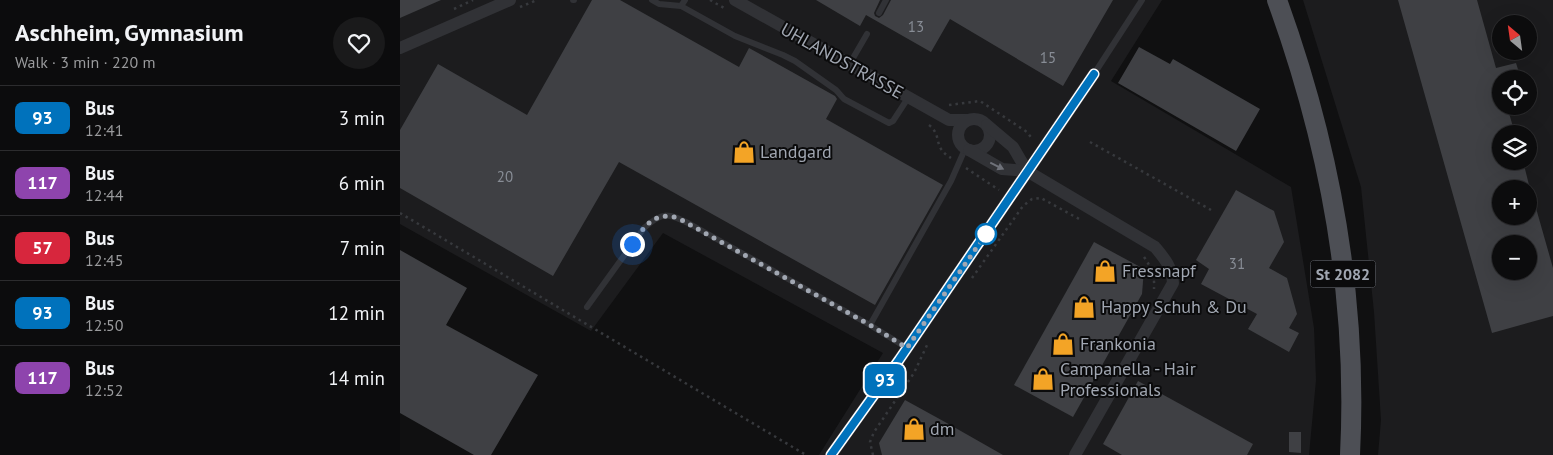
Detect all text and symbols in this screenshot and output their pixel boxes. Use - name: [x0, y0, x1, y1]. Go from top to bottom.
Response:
- north arrow: [1492, 15, 1538, 60]
- map controls: [1492, 15, 1537, 280]
- text: Aschheim, Gymnasium: [15, 17, 244, 48]
- button: heart: [333, 17, 385, 69]
- street label: UHLANDSTRASSE: [777, 17, 908, 104]
- house number: 13: [908, 17, 924, 36]
- house number: 15: [1040, 48, 1056, 67]
- text: Walk · 3 min · 220 m: [15, 52, 155, 72]
- button: locate: [1492, 70, 1537, 115]
- text: Bus: [85, 96, 114, 120]
- text: 93: [32, 106, 53, 129]
- text: 3 min: [339, 106, 385, 130]
- text: 12:41: [85, 120, 123, 140]
- button: layers: [1492, 125, 1537, 170]
- shop icon: Landgard: [731, 139, 757, 165]
- place label: Landgard: [760, 140, 832, 163]
- text: Bus: [85, 161, 114, 185]
- one-way arrow: [990, 162, 1004, 170]
- house number: 20: [497, 167, 513, 186]
- text: 117: [27, 171, 58, 194]
- text: 6 min: [339, 171, 385, 195]
- button: +: [1492, 180, 1537, 225]
- text: 12:44: [85, 185, 123, 205]
- unlabelled marker: [975, 223, 997, 245]
- text: Bus: [85, 226, 114, 250]
- your location: [620, 232, 645, 257]
- button: −: [1492, 235, 1537, 280]
- text: 57: [32, 236, 53, 259]
- text: 7 min: [340, 236, 385, 260]
- text: 12:45: [85, 250, 123, 270]
- house number: 31: [1229, 254, 1245, 273]
- shop icon: Fressnapf: [1092, 258, 1118, 284]
- place label: Fressnapf: [1122, 259, 1197, 282]
- road number: St 2082: [1310, 260, 1376, 288]
- text: Bus: [85, 291, 114, 315]
- shop icon: Happy Schuh & Du: [1071, 294, 1097, 320]
- place label: Happy Schuh & Du: [1101, 295, 1247, 318]
- text: 93: [32, 301, 53, 324]
- text: 12 min: [328, 301, 385, 325]
- text: 12:50: [85, 315, 123, 335]
- shop icon: Frankonia: [1050, 331, 1076, 357]
- place label: Frankonia: [1080, 332, 1156, 355]
- text: Bus: [85, 356, 114, 380]
- place label: Campanella - Hair Professionals: [1060, 357, 1196, 401]
- line badge: 93: [862, 364, 908, 396]
- text: 117: [27, 366, 58, 389]
- text: 14 min: [328, 366, 385, 390]
- shop icon: Campanella - Hair Professionals: [1030, 366, 1056, 392]
- text: 93: [875, 368, 895, 391]
- text: 12:52: [85, 380, 123, 400]
- shop icon: dm: [901, 416, 927, 442]
- place label: dm: [930, 417, 954, 440]

